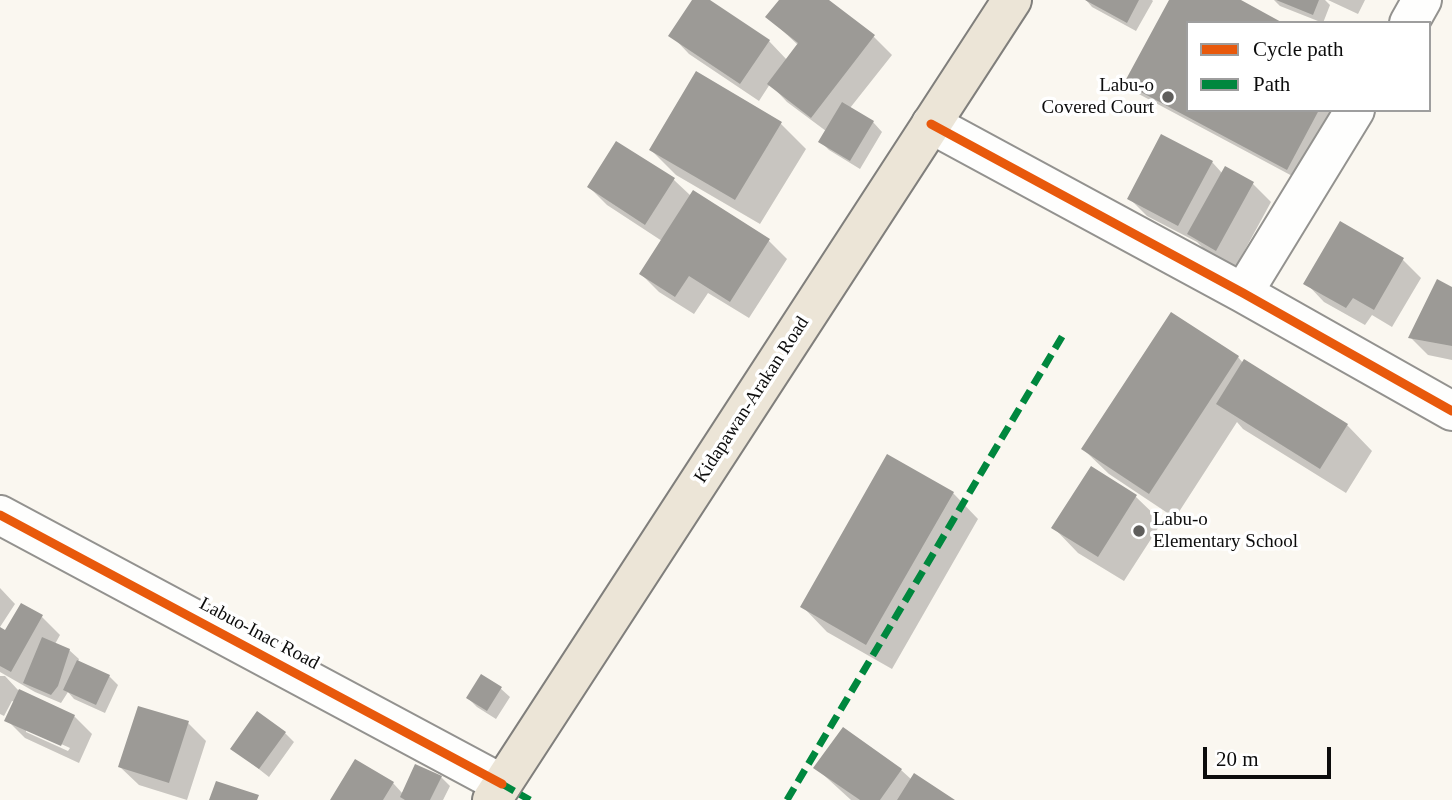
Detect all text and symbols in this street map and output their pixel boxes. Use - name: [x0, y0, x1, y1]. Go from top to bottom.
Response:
- legend: [1186, 21, 1431, 112]
- text: Cycle path: [1253, 37, 1343, 61]
- text: Path: [1253, 72, 1290, 96]
- place label: Labu-o Covered Court: [1042, 75, 1154, 119]
- marker: Labu-o Covered Court: [1160, 89, 1176, 105]
- street label: Kidapawan-Arakan Road: [690, 313, 814, 487]
- place label: Labu-o Elementary School: [1153, 509, 1298, 553]
- marker: Labu-o Elementary School: [1131, 523, 1147, 539]
- street label: Labuo-Inac Road: [195, 593, 323, 675]
- scale bar: [1207, 734, 1335, 778]
- text: 20 m: [1216, 747, 1259, 771]

